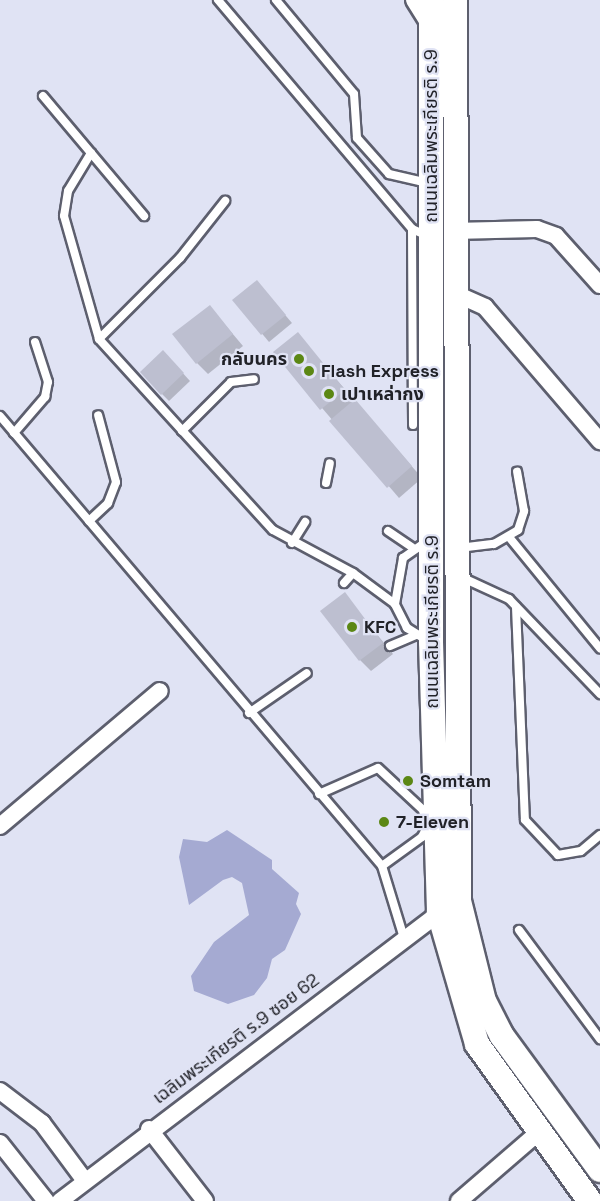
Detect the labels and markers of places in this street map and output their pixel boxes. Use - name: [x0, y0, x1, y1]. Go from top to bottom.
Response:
- place label: กลับนคร: [221, 348, 287, 370]
- marker: กลับนคร: [292, 352, 306, 366]
- place label: Flash Express: [321, 360, 439, 382]
- marker: Flash Express: [302, 364, 316, 378]
- place label: เปาเหล่ากง: [341, 383, 424, 405]
- marker: เปาเหล่ากง: [322, 387, 336, 401]
- place label: KFC: [364, 616, 396, 638]
- marker: KFC: [345, 620, 359, 634]
- place label: Somtam: [420, 770, 491, 792]
- marker: Somtam: [401, 774, 415, 788]
- place label: 7-Eleven: [396, 811, 469, 833]
- marker: 7-Eleven: [377, 815, 391, 829]

